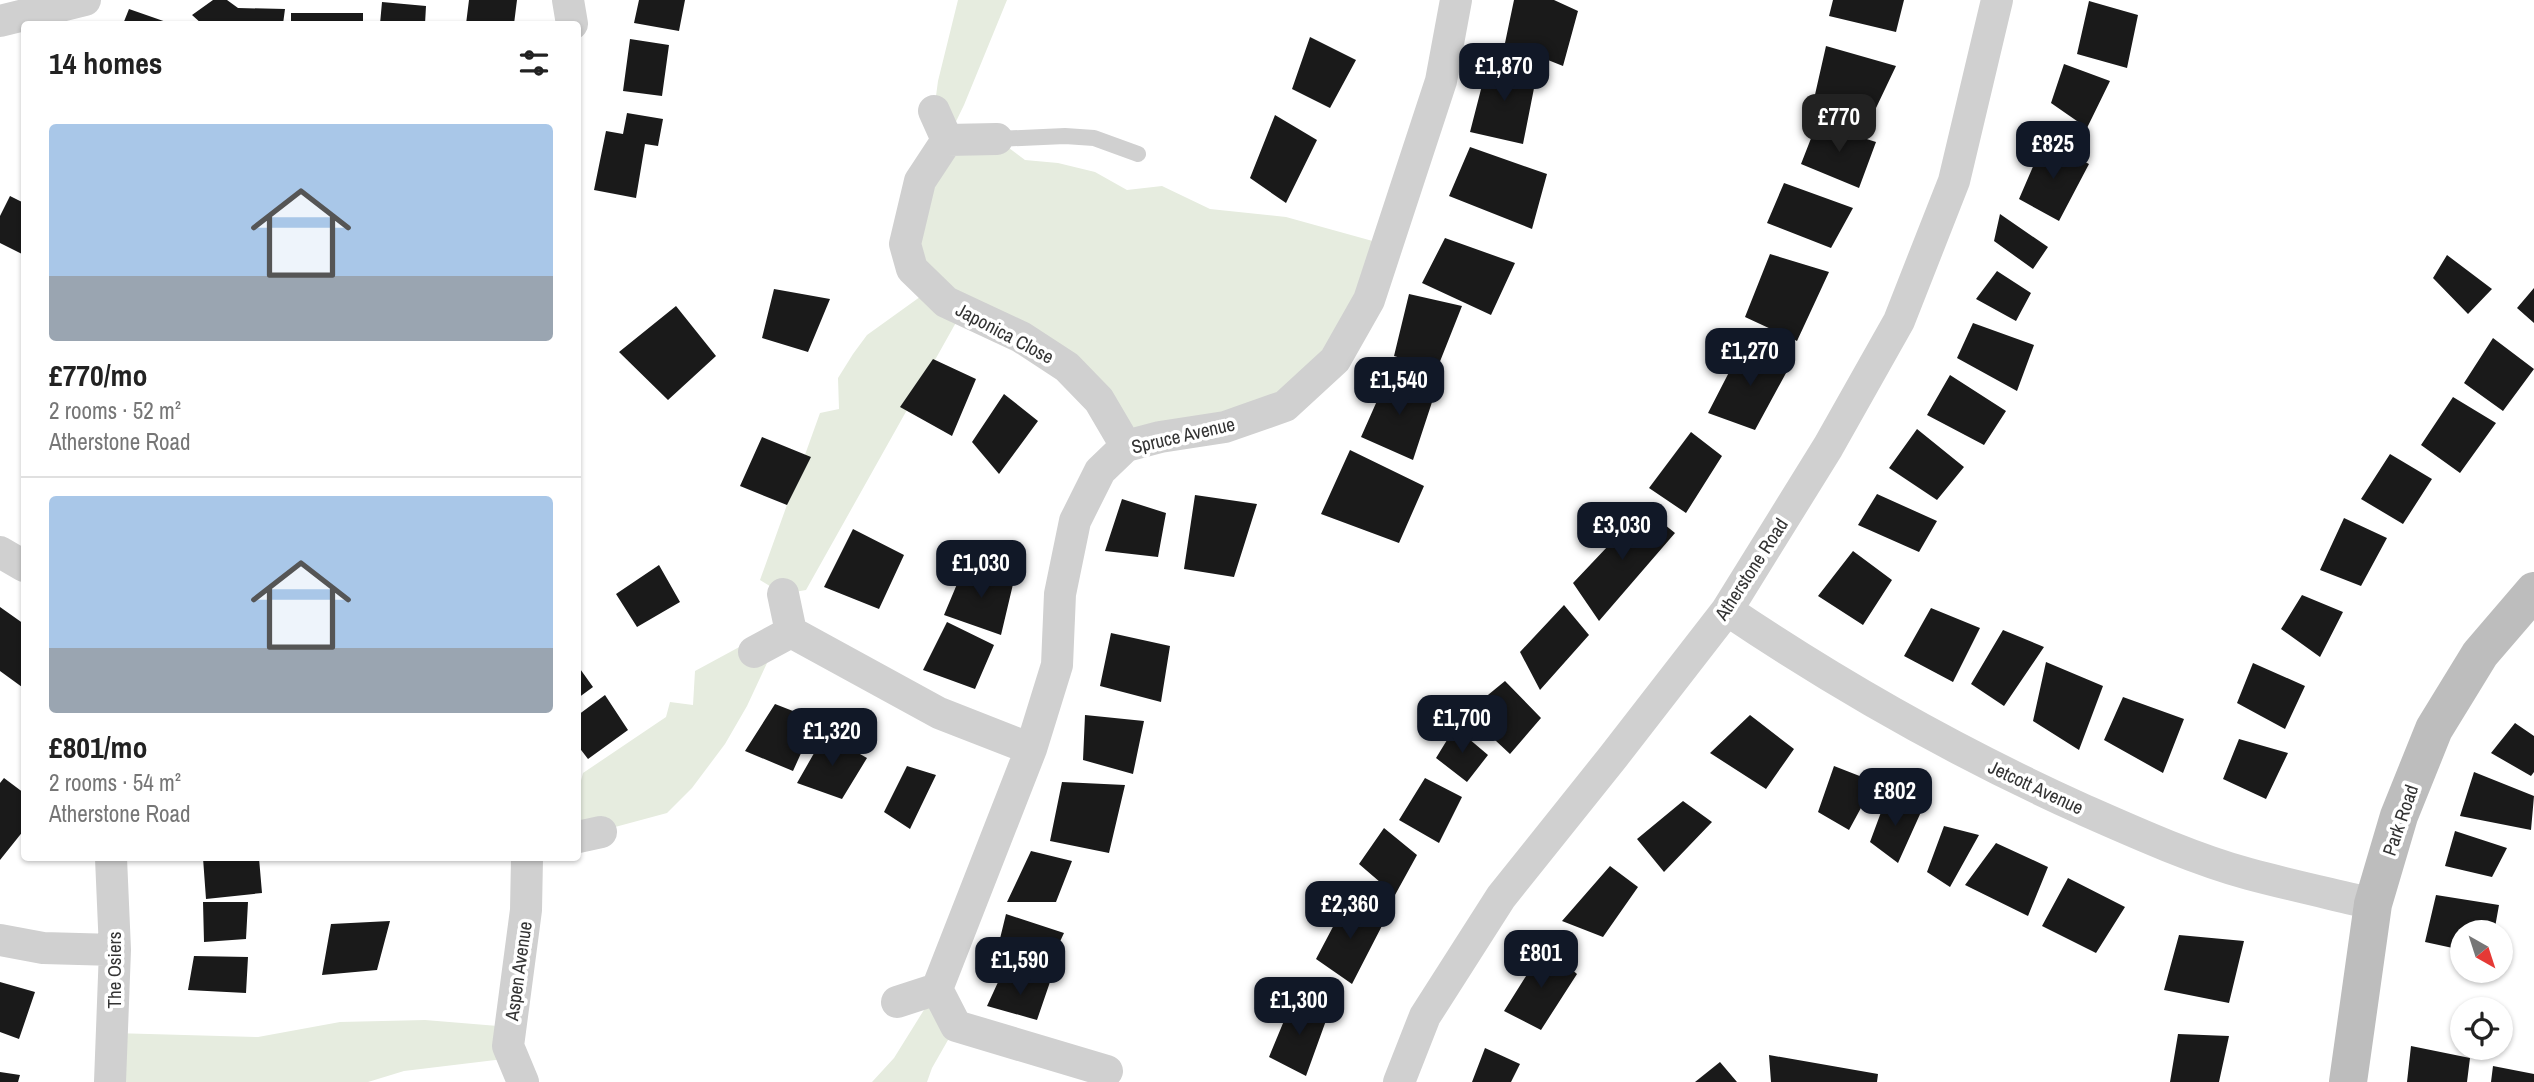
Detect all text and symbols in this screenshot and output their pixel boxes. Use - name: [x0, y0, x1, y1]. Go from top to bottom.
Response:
- text: 14 homes: [49, 43, 163, 83]
- pin: £1,870: [1447, 43, 1561, 103]
- icon: filters: [515, 44, 553, 82]
- text: £1,870: [1475, 50, 1533, 81]
- pin: £770: [1798, 94, 1880, 154]
- text: £770: [1818, 101, 1860, 132]
- pin: £825: [2012, 122, 2094, 181]
- text: £825: [2032, 128, 2074, 159]
- icon: home: [238, 170, 364, 296]
- street label: Japonica Close: [951, 296, 1059, 370]
- pin: £1,270: [1693, 328, 1807, 388]
- text: £1,270: [1721, 335, 1779, 366]
- text: £770/mo: [49, 355, 147, 395]
- pin: £1,540: [1342, 358, 1456, 417]
- text: £1,540: [1370, 364, 1428, 395]
- text: 2 rooms · 52 m²: [49, 395, 181, 426]
- street label: Spruce Avenue: [1129, 410, 1237, 460]
- text: Atherstone Road: [49, 426, 191, 457]
- pin: £3,030: [1565, 503, 1679, 562]
- text: £3,030: [1593, 509, 1651, 540]
- street label: Atherstone Road: [1708, 513, 1794, 626]
- pin: £1,030: [924, 540, 1038, 600]
- icon: home: [238, 542, 364, 668]
- text: £1,030: [952, 547, 1010, 578]
- pin: £1,700: [1405, 696, 1519, 755]
- text: £1,700: [1433, 702, 1491, 733]
- pin: £1,320: [775, 708, 889, 768]
- text: £1,320: [803, 715, 861, 746]
- text: £801/mo: [49, 727, 147, 767]
- street label: Jetcott Avenue: [1984, 754, 2088, 820]
- text: 2 rooms · 54 m²: [49, 767, 181, 798]
- pin: £802: [1854, 768, 1936, 828]
- text: £802: [1874, 775, 1916, 806]
- street label: Park Road: [2376, 781, 2424, 859]
- text: Atherstone Road: [49, 798, 191, 829]
- pin: £2,360: [1293, 881, 1407, 941]
- text: £2,360: [1321, 888, 1379, 919]
- street label: Aspen Avenue: [498, 920, 538, 1023]
- north arrow: [2450, 920, 2513, 984]
- map controls: [2450, 920, 2513, 1060]
- pin: £801: [1500, 930, 1582, 990]
- street label: The Osiers: [101, 931, 127, 1009]
- pin: £1,590: [963, 937, 1077, 997]
- text: £801: [1520, 937, 1562, 968]
- text: £1,590: [991, 944, 1049, 975]
- pin: £1,300: [1242, 978, 1356, 1037]
- text: £1,300: [1270, 984, 1328, 1015]
- button: locate: [2450, 997, 2513, 1060]

